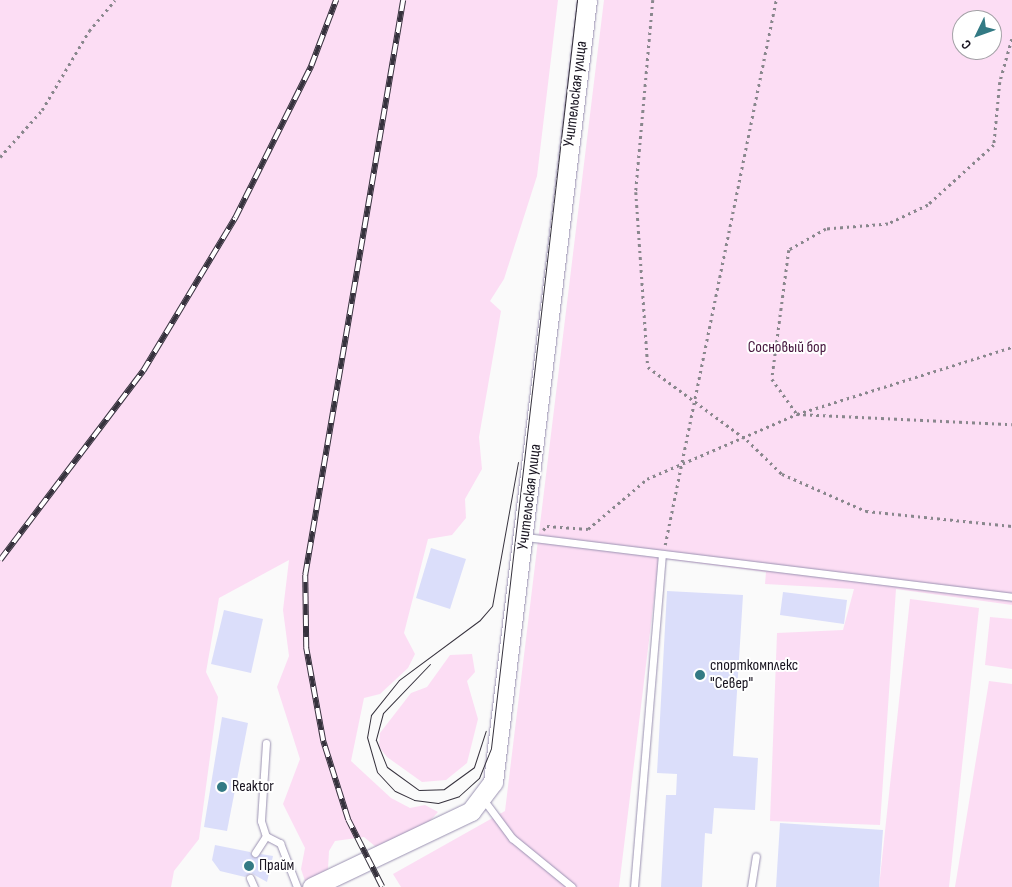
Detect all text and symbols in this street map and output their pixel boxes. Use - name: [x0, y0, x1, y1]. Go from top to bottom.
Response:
- north arrow: [952, 10, 1002, 60]
- text: С: [958, 36, 975, 53]
- street label: Учительская улица: [560, 40, 592, 148]
- park label: Сосновый бор: [748, 338, 826, 358]
- street label: Учительская улица: [514, 443, 546, 551]
- place label: спорткомплекс "Север": [710, 656, 798, 694]
- marker: спорткомплекс "Север": [694, 669, 706, 681]
- place label: Reaktor: [232, 777, 274, 797]
- marker: Reaktor: [216, 781, 228, 793]
- place label: Прайм: [259, 856, 294, 876]
- marker: Прайм: [243, 860, 255, 872]

